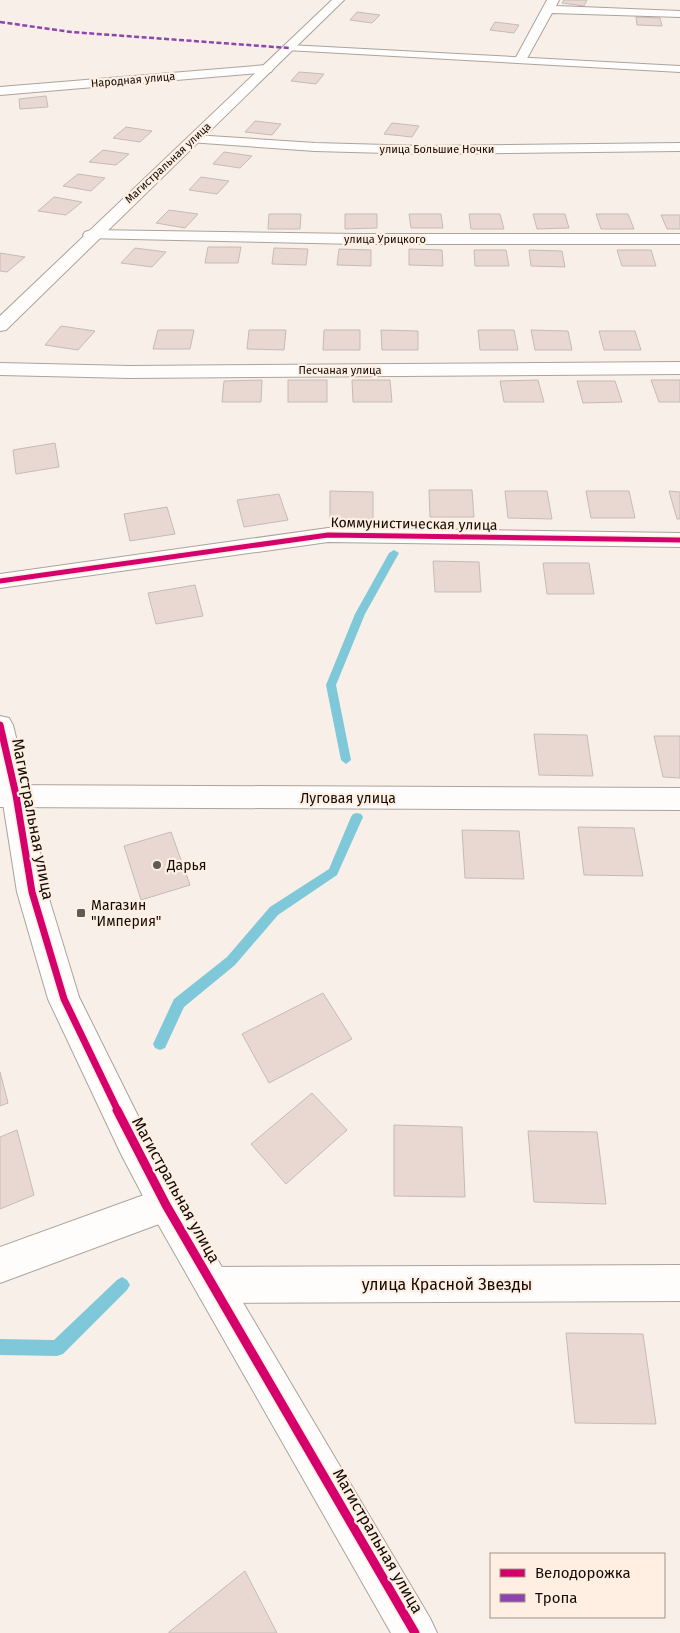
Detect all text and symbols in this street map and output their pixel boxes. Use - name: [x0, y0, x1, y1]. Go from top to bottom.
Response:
- street label: Народная улица: [90, 70, 176, 90]
- street label: Магистральная улица: [122, 120, 214, 206]
- street label: улица Большие Ночки: [380, 143, 494, 156]
- street label: улица Урицкого: [344, 233, 426, 246]
- street label: Песчаная улица: [299, 364, 381, 377]
- street label: Коммунистическая улица: [330, 514, 498, 534]
- street label: Магистральная улица: [8, 737, 58, 901]
- street label: Луговая улица: [300, 790, 396, 807]
- place label: Дарья: [166, 857, 206, 874]
- marker: Дарья: [151, 859, 163, 871]
- place label: Магазин "Империя": [91, 897, 161, 930]
- marker: Магазин "Империя": [75, 907, 87, 919]
- street label: Магистральная улица: [128, 1114, 224, 1266]
- street label: улица Красной Звезды: [362, 1275, 532, 1294]
- street label: Магистральная улица: [329, 1465, 427, 1617]
- legend: [490, 1553, 665, 1618]
- text: Велодорожка: [535, 1564, 631, 1582]
- text: Тропа: [535, 1589, 577, 1607]

